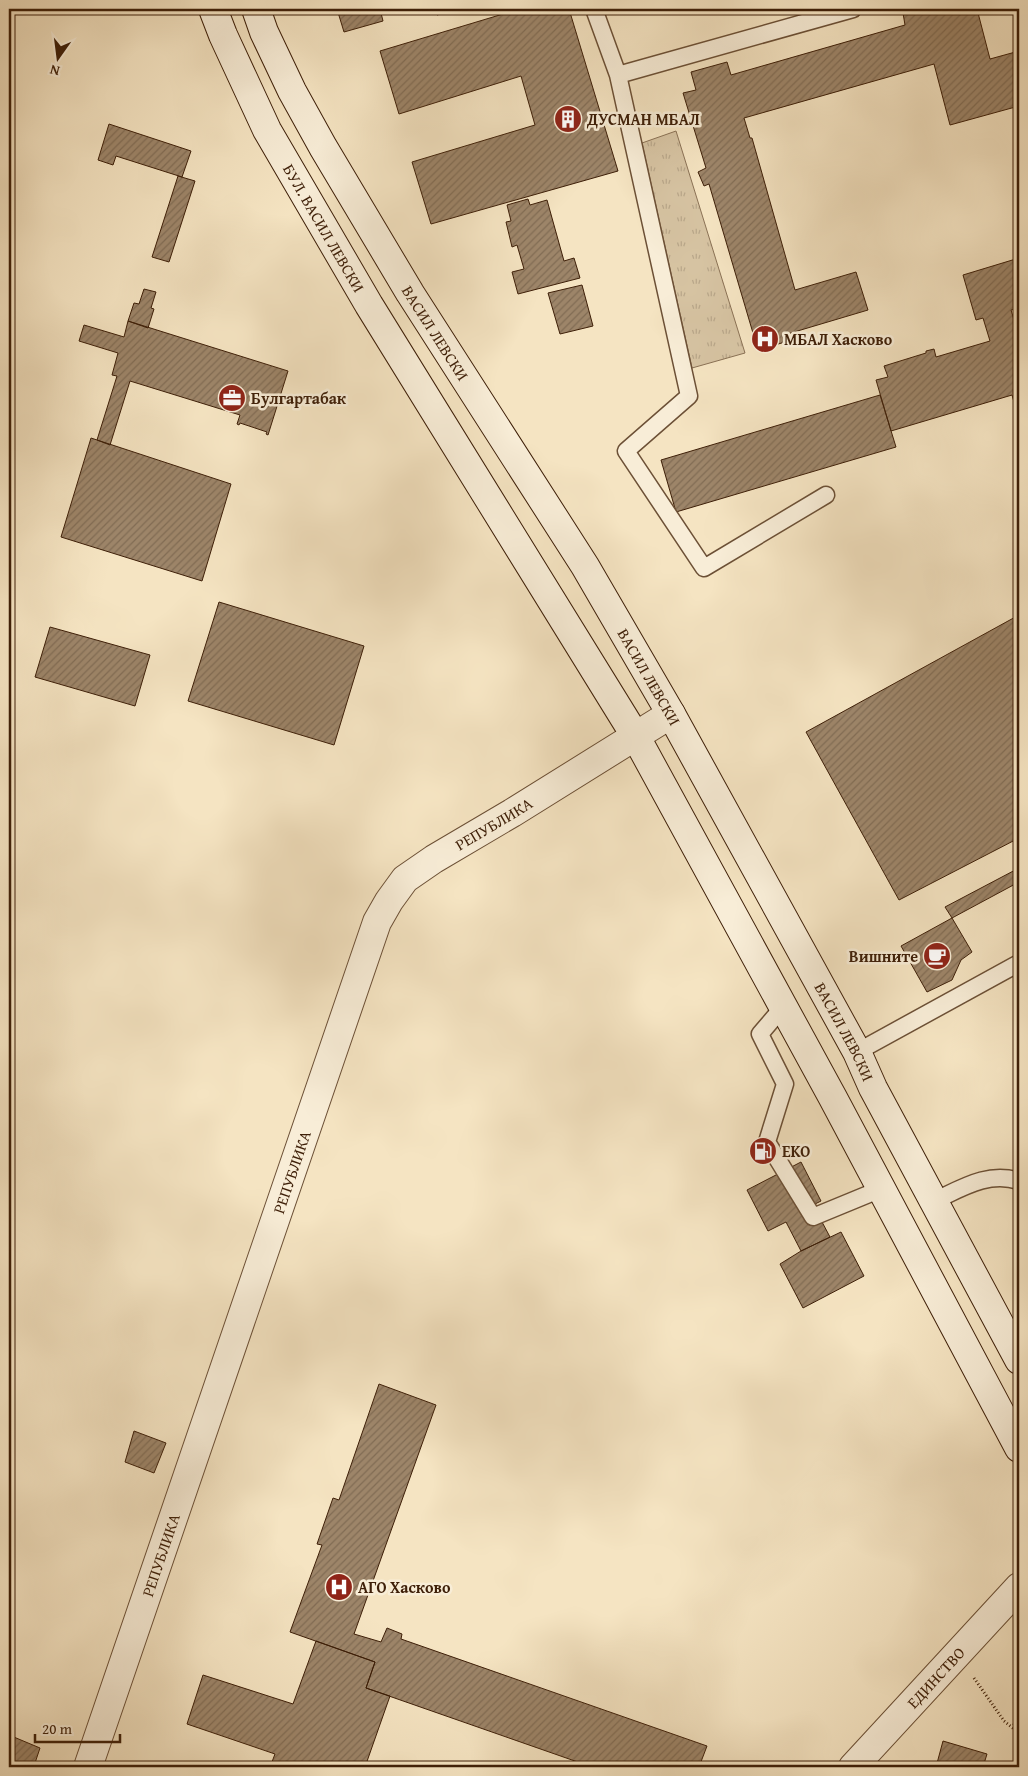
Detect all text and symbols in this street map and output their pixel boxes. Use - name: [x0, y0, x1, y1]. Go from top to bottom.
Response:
- north arrow: [32, 32, 82, 82]
- text: N: [47, 60, 62, 81]
- building icon: ДУСМАН МБАЛ: [553, 104, 583, 134]
- place label: ДУСМАН МБАЛ: [586, 107, 700, 131]
- street label: БУЛ. ВАСИЛ ЛЕВСКИ: [277, 159, 371, 297]
- street label: ВАСИЛ ЛЕВСКИ: [396, 281, 475, 385]
- hospital icon: МБАЛ Хасково: [750, 324, 780, 354]
- place label: МБАЛ Хасково: [784, 327, 893, 351]
- office icon: Булгартабак: [217, 383, 247, 413]
- place label: Булгартабак: [251, 386, 347, 410]
- street label: ВАСИЛ ЛЕВСКИ: [612, 624, 687, 730]
- street label: РЕПУБЛИКА: [450, 791, 537, 856]
- cafe icon: Вишните: [922, 941, 952, 971]
- place label: Вишните: [849, 944, 918, 968]
- street label: ВАСИЛ ЛЕВСКИ: [809, 978, 880, 1085]
- street label: РЕПУБЛИКА: [266, 1127, 317, 1217]
- fuel station icon: EKO: [748, 1136, 778, 1166]
- place label: EKO: [782, 1139, 810, 1163]
- street label: РЕПУБЛИКА: [135, 1510, 186, 1600]
- hospital icon: АГО Хасково: [324, 1572, 354, 1602]
- place label: АГО Хасково: [358, 1575, 451, 1599]
- street label: ЕДИНСТВО: [901, 1641, 971, 1713]
- scale bar: [35, 1711, 120, 1743]
- text: 20 m: [42, 1718, 73, 1739]

